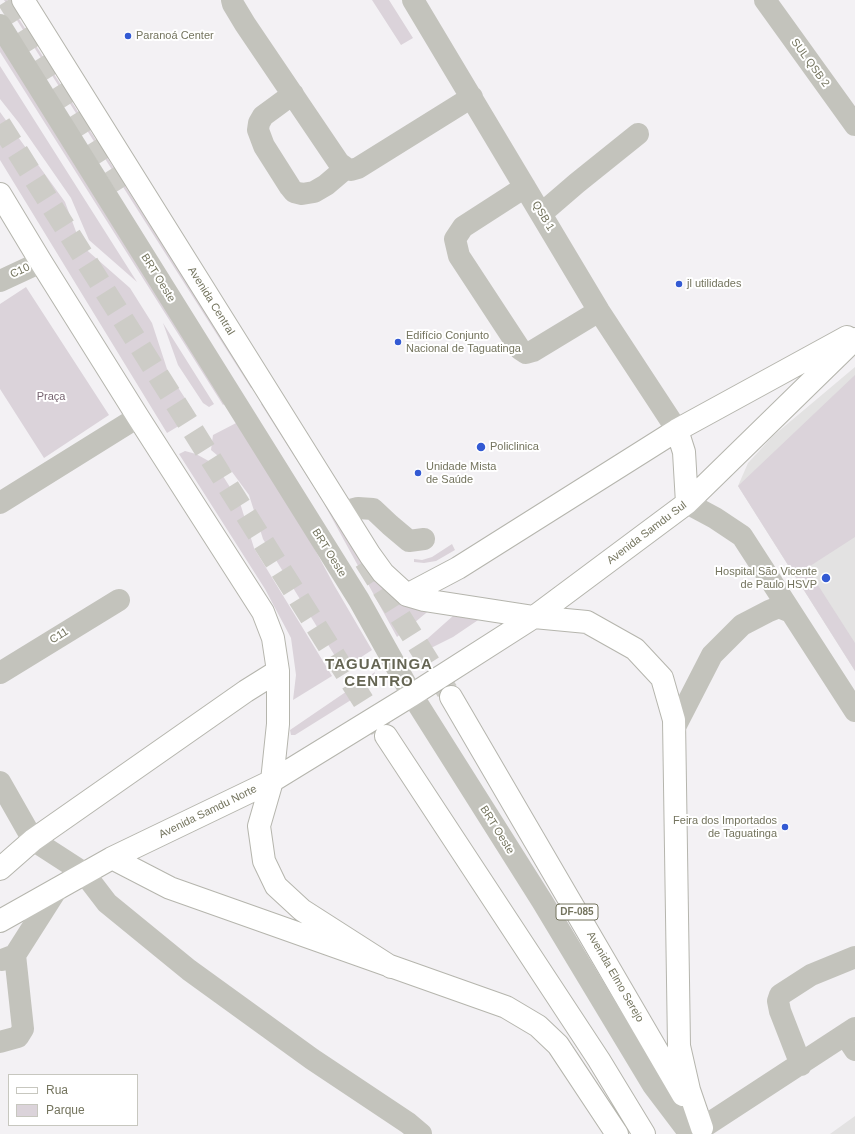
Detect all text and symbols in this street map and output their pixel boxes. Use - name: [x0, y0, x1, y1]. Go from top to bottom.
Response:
- place label: Paranoá Center: [136, 29, 214, 43]
- marker: Paranoá Center: [123, 31, 133, 41]
- street label: SUL QSB 2: [788, 36, 832, 90]
- street label: QSB 1: [529, 199, 557, 233]
- street label: BRT Oeste: [138, 252, 178, 304]
- street label: C10: [8, 261, 32, 281]
- street label: Avenida Central: [185, 264, 237, 338]
- place label: jl utilidades: [687, 277, 741, 291]
- marker: jl utilidades: [674, 279, 684, 289]
- place label: Edifício Conjunto Nacional de Taguatinga: [406, 329, 521, 355]
- marker: Edifício Conjunto Nacional de Taguatinga: [393, 337, 403, 347]
- park label: Praça: [37, 390, 65, 404]
- place label: Policlinica: [490, 440, 539, 454]
- marker: Policlinica: [475, 441, 487, 453]
- place label: Unidade Mista de Saúde: [426, 460, 496, 486]
- marker: Unidade Mista de Saúde: [413, 468, 423, 478]
- street label: Avenida Samdu Sul: [605, 499, 689, 567]
- street label: BRT Oeste: [309, 527, 349, 579]
- place label: Hospital São Vicente de Paulo HSVP: [715, 565, 817, 591]
- marker: Hospital São Vicente de Paulo HSVP: [820, 572, 832, 584]
- street label: C11: [47, 625, 71, 647]
- district label: TAGUATINGA CENTRO: [325, 656, 433, 691]
- street label: Avenida Samdu Norte: [157, 783, 259, 841]
- street label: BRT Oeste: [477, 804, 517, 856]
- place label: Feira dos Importados de Taguatinga: [673, 814, 777, 840]
- marker: Feira dos Importados de Taguatinga: [780, 822, 790, 832]
- road number: DF-085: [556, 904, 598, 920]
- street label: Avenida Elmo Serejo: [584, 929, 646, 1025]
- legend: [8, 1074, 138, 1126]
- text: Rua: [46, 1083, 68, 1097]
- text: Parque: [46, 1103, 85, 1117]

